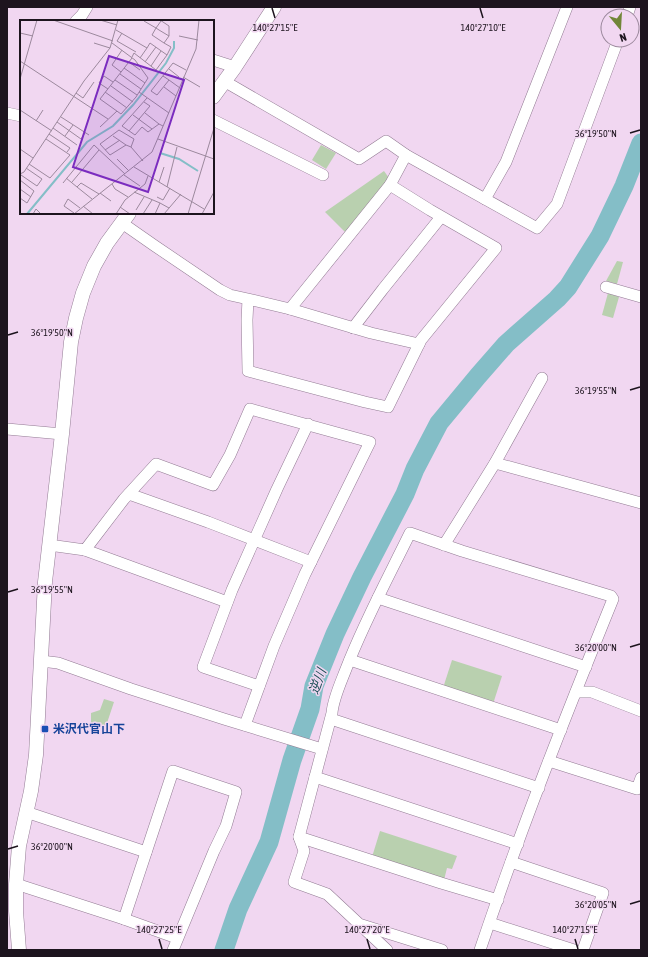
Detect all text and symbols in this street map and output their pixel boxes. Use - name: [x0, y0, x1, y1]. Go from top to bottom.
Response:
- north arrow: [600, 8, 640, 48]
- inset map: [20, 20, 214, 214]
- text: 140°27'15"E: [253, 22, 298, 33]
- text: 140°27'10"E: [461, 22, 506, 33]
- text: N: [618, 31, 628, 44]
- text: 36°19'50"N: [575, 128, 617, 139]
- text: 36°19'50"N: [31, 327, 73, 338]
- text: 36°19'55"N: [575, 385, 617, 396]
- text: 36°19'55"N: [31, 584, 73, 595]
- text: 36°20'00"N: [575, 642, 617, 653]
- water label: 逆川: [306, 665, 330, 696]
- place label: 米沢代官山下: [53, 722, 125, 736]
- marker: 米沢代官山下: [40, 724, 50, 734]
- text: 36°20'00"N: [31, 841, 73, 852]
- text: 36°20'05"N: [575, 899, 617, 910]
- text: 140°27'25"E: [137, 924, 182, 935]
- text: 140°27'20"E: [345, 924, 390, 935]
- text: 140°27'15"E: [553, 924, 598, 935]

